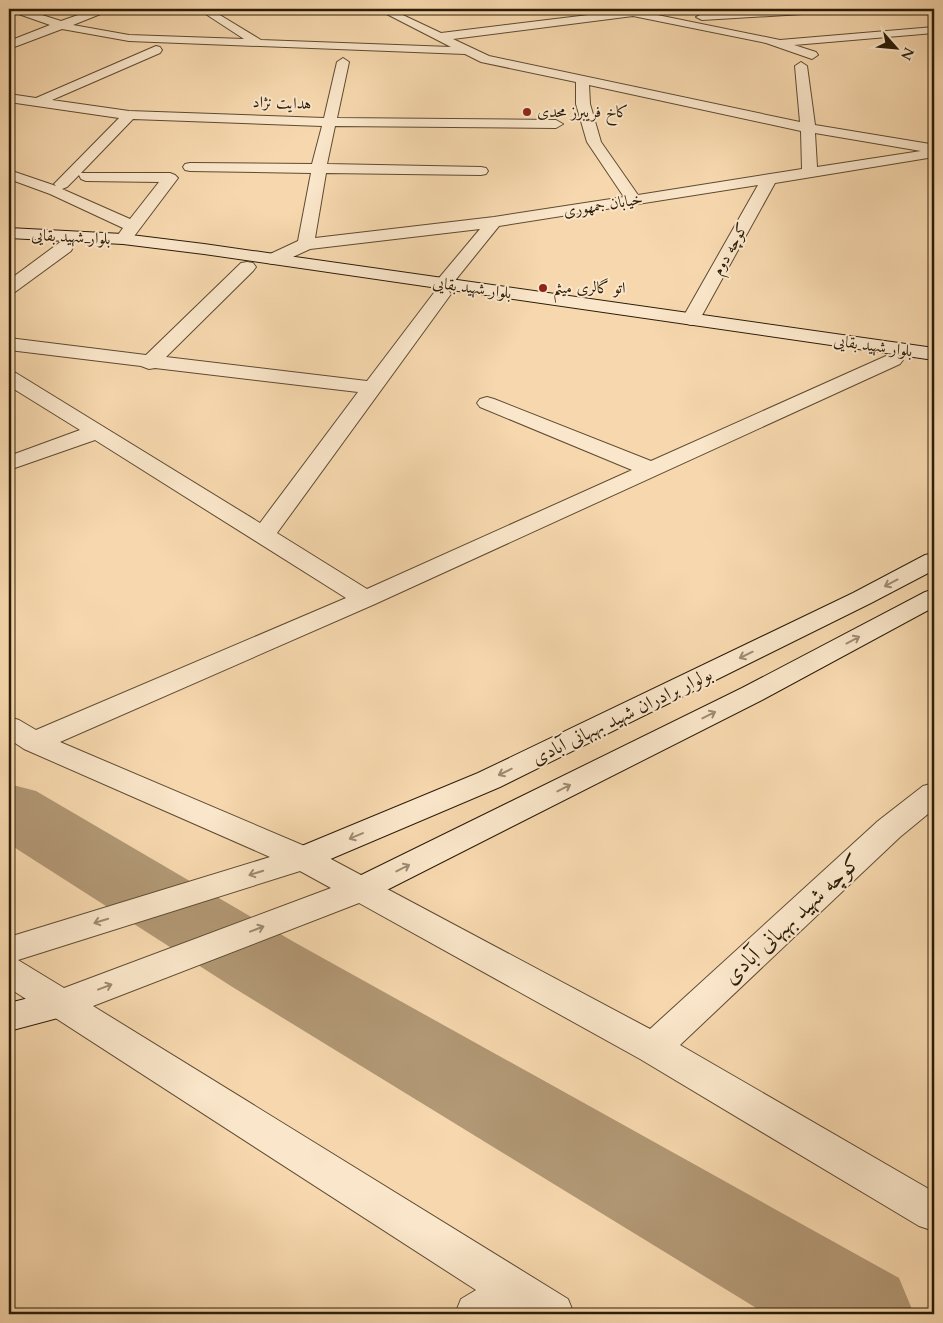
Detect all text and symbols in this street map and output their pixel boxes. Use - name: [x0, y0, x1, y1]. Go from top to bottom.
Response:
- north arrow: [870, 22, 920, 72]
- text: N: [896, 44, 918, 63]
- street label: هدایت نژاد: [252, 91, 312, 115]
- place label: کاخ فریبرز محدی: [537, 101, 628, 126]
- marker: کاخ فریبرز محدی: [521, 106, 533, 118]
- street label: خیابان جمهوری: [562, 188, 644, 222]
- street label: کوچه دوم: [707, 219, 756, 281]
- street label: بلوار شهید بقایی: [31, 224, 111, 250]
- street label: بلوار شهید بقایی: [431, 272, 513, 304]
- place label: اتو گالری میثم: [553, 277, 625, 304]
- marker: اتو گالری میثم: [537, 282, 549, 294]
- street label: بلوار شهید بقایی: [832, 330, 914, 362]
- one-way arrow: [884, 578, 899, 588]
- one-way arrow: [846, 634, 860, 644]
- one-way arrow: [738, 650, 753, 660]
- street label: بولوار برادران شهید بهبهانی آبادی: [528, 661, 716, 771]
- one-way arrow: [701, 710, 716, 719]
- one-way arrow: [498, 768, 513, 778]
- one-way arrow: [556, 783, 571, 792]
- one-way arrow: [349, 832, 364, 841]
- street label: کوچه شهید بهبهانی آبادی: [716, 847, 868, 991]
- one-way arrow: [395, 863, 410, 872]
- one-way arrow: [249, 868, 265, 878]
- one-way arrow: [94, 917, 110, 927]
- one-way arrow: [249, 924, 264, 933]
- one-way arrow: [97, 982, 113, 991]

